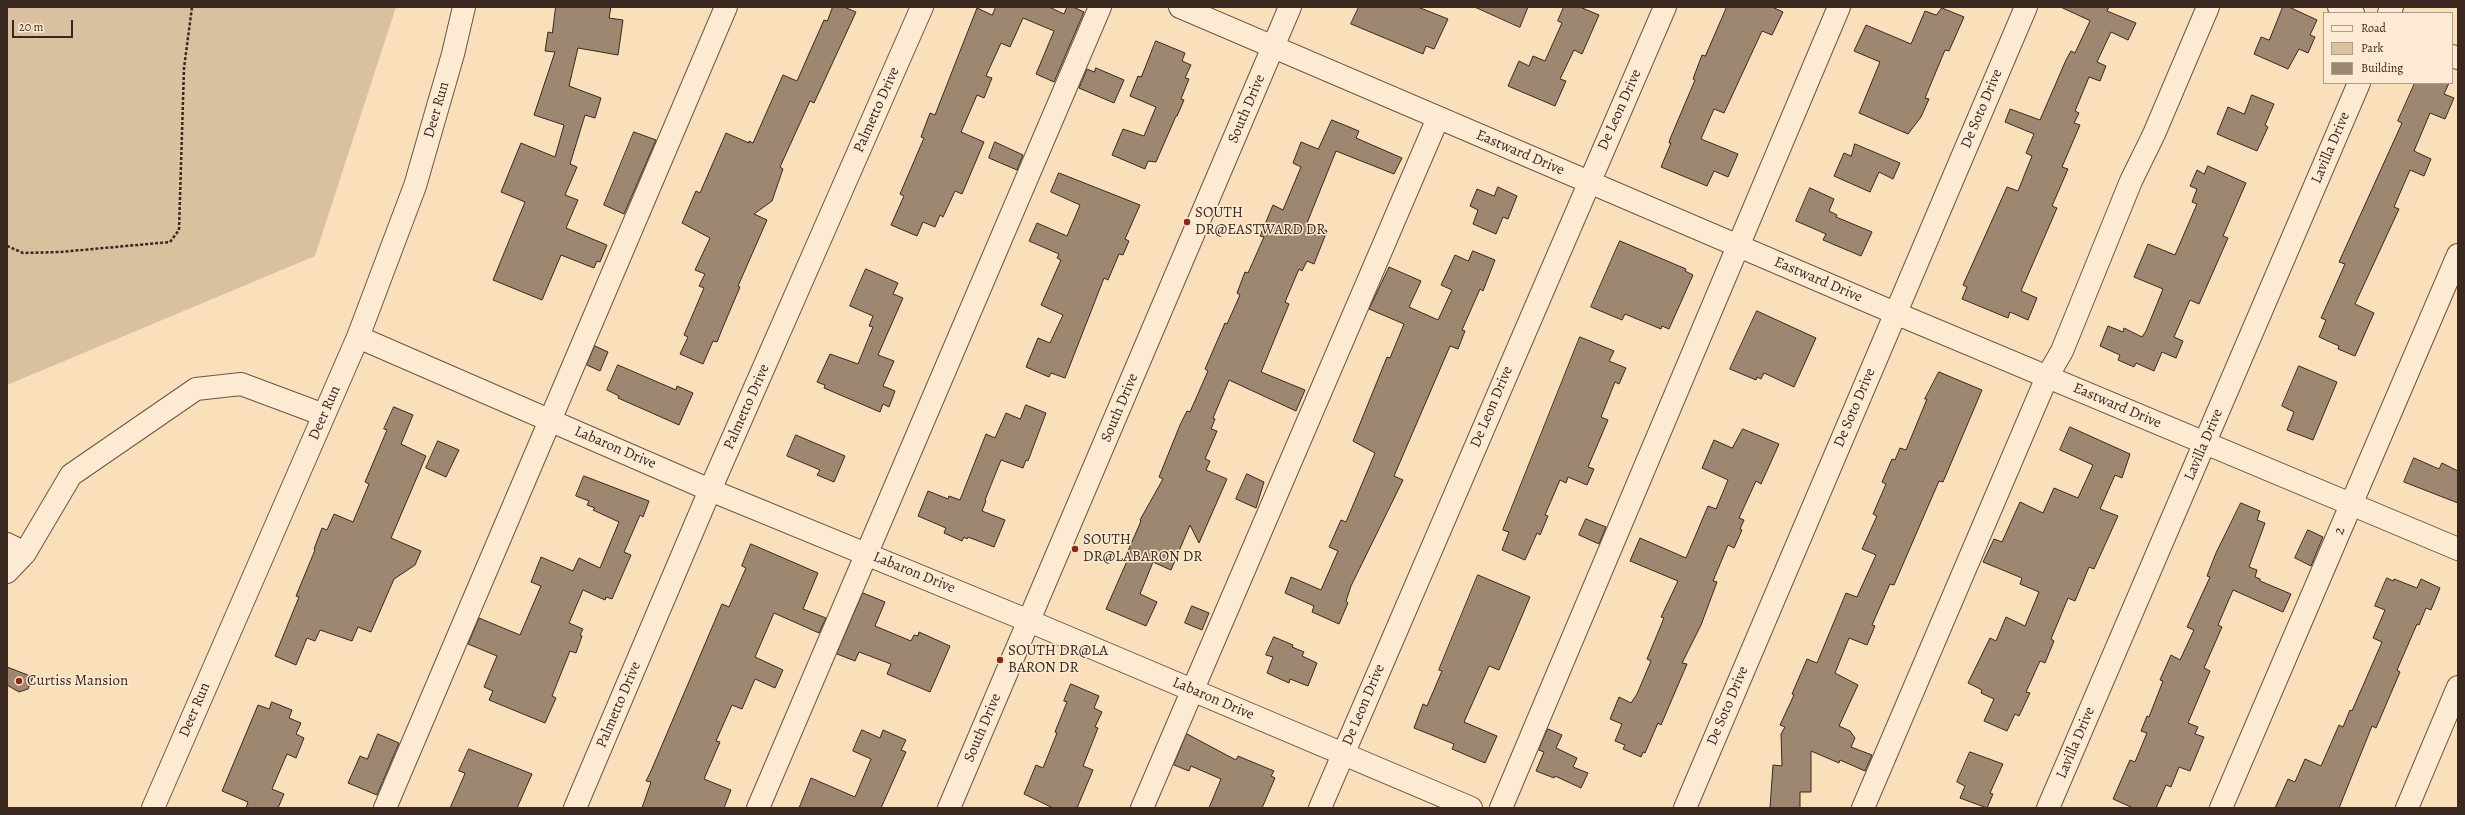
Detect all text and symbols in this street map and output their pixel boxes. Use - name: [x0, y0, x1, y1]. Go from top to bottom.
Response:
- scale bar: [14, 12, 75, 38]
- legend: [2323, 12, 2453, 84]
- text: 20 m: [19, 19, 43, 35]
- text: Road: [2361, 20, 2386, 36]
- text: Park: [2361, 40, 2384, 56]
- text: Building: [2361, 60, 2403, 76]
- street label: Palmetto Drive: [850, 64, 904, 156]
- street label: De Leon Drive: [1594, 67, 1646, 153]
- street label: De Soto Drive: [1957, 67, 2007, 151]
- street label: South Drive: [1224, 72, 1270, 146]
- street label: Deer Run: [420, 80, 454, 140]
- street label: Lavilla Drive: [2308, 109, 2354, 187]
- street label: Eastward Drive: [1473, 126, 1567, 180]
- place label: SOUTH DR@EASTWARD DR: [1195, 204, 1325, 239]
- marker: SOUTH DR@EASTWARD DR: [1182, 217, 1192, 227]
- street label: Eastward Drive: [1771, 253, 1865, 307]
- street label: Palmetto Drive: [720, 361, 774, 453]
- street label: De Leon Drive: [1467, 363, 1517, 451]
- street label: De Soto Drive: [1830, 366, 1880, 450]
- street label: South Drive: [1097, 371, 1143, 445]
- street label: Eastward Drive: [2070, 379, 2164, 433]
- street label: Deer Run: [305, 383, 345, 443]
- street label: Lavilla Drive: [2181, 406, 2227, 484]
- street label: Labaron Drive: [571, 423, 659, 473]
- street label: 2: [2330, 524, 2350, 538]
- place label: SOUTH DR@LABARON DR: [1083, 531, 1203, 566]
- marker: SOUTH DR@LABARON DR: [1070, 544, 1080, 554]
- street label: Labaron Drive: [870, 548, 958, 598]
- place label: SOUTH DR@LA BARON DR: [1008, 642, 1108, 677]
- marker: SOUTH DR@LA BARON DR: [995, 655, 1005, 665]
- street label: Palmetto Drive: [593, 659, 645, 751]
- street label: De Leon Drive: [1339, 661, 1389, 749]
- street label: De Soto Drive: [1703, 664, 1753, 748]
- place label: Curtiss Mansion: [27, 672, 128, 690]
- street label: Labaron Drive: [1169, 674, 1257, 724]
- marker: Curtiss Mansion: [14, 676, 24, 686]
- street label: Deer Run: [175, 680, 215, 740]
- street label: South Drive: [960, 691, 1006, 765]
- street label: Lavilla Drive: [2053, 704, 2099, 782]

